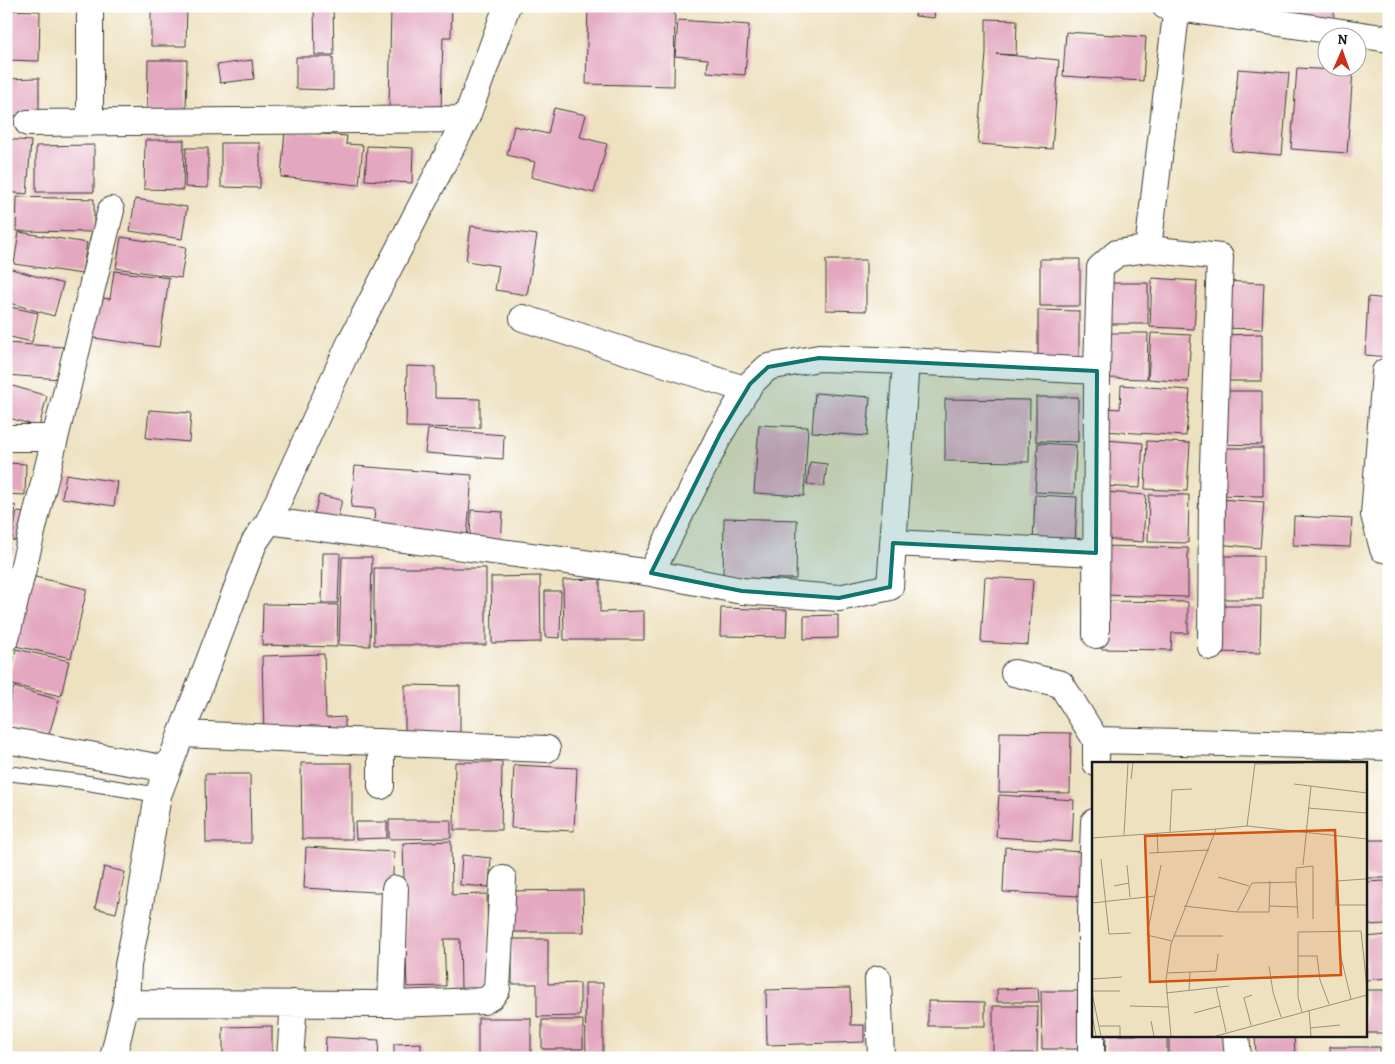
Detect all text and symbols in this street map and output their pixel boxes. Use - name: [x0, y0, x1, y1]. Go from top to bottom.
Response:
- north arrow: [1318, 28, 1368, 78]
- text: N: [1337, 30, 1348, 49]
- inset map: [1092, 762, 1368, 1036]

